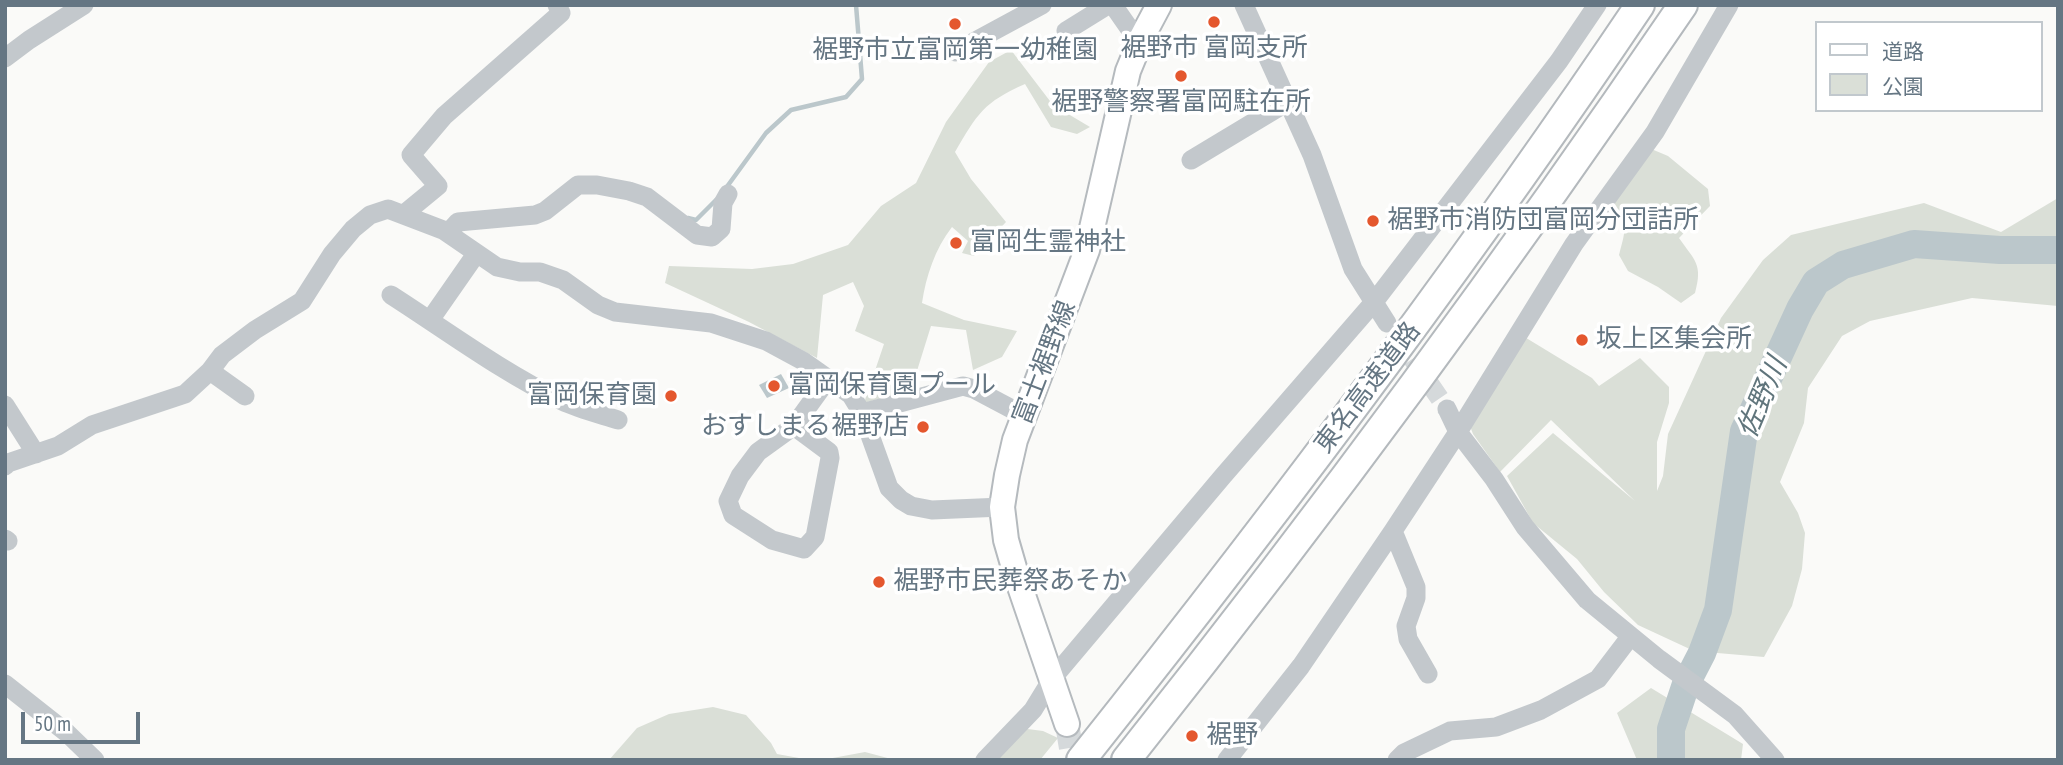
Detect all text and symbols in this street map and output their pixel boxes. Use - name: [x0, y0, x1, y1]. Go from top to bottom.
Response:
- marker: 裾野市 富岡支所: [1206, 14, 1222, 30]
- marker: 裾野市立富岡第一幼稚園: [947, 16, 963, 32]
- legend: [1814, 21, 2042, 112]
- place label: 裾野市 富岡支所: [1120, 33, 1308, 65]
- place label: 裾野市立富岡第一幼稚園: [812, 35, 1098, 67]
- text: 道路: [1882, 38, 1924, 65]
- marker: 裾野警察署富岡駐在所: [1173, 68, 1189, 84]
- text: 公園: [1882, 73, 1924, 100]
- place label: 裾野警察署富岡駐在所: [1051, 87, 1311, 119]
- place label: 裾野市消防団富岡分団詰所: [1387, 205, 1699, 237]
- marker: 裾野市消防団富岡分団詰所: [1365, 213, 1381, 229]
- place label: 富岡生霊神社: [970, 227, 1126, 259]
- marker: 富岡生霊神社: [948, 235, 964, 251]
- street label: 富士裾野線: [1007, 297, 1083, 429]
- street label: 東名高速道路: [1309, 316, 1427, 460]
- place label: 坂上区集会所: [1596, 324, 1752, 356]
- marker: 坂上区集会所: [1574, 332, 1590, 348]
- water label: 佐野川: [1731, 353, 1795, 443]
- place label: 富岡保育園プール: [788, 370, 996, 402]
- marker: 富岡保育園プール: [766, 378, 782, 394]
- place label: 富岡保育園: [527, 380, 657, 412]
- marker: 富岡保育園: [663, 388, 679, 404]
- place label: おすしまる裾野店: [701, 411, 909, 443]
- marker: おすしまる裾野店: [915, 419, 931, 435]
- place label: 裾野市民葬祭あそか: [893, 566, 1127, 598]
- marker: 裾野市民葬祭あそか: [871, 574, 887, 590]
- scale bar: [24, 698, 144, 742]
- text: 50 m: [34, 710, 71, 737]
- place label: 裾野: [1206, 720, 1258, 752]
- marker: 裾野: [1184, 728, 1200, 744]

